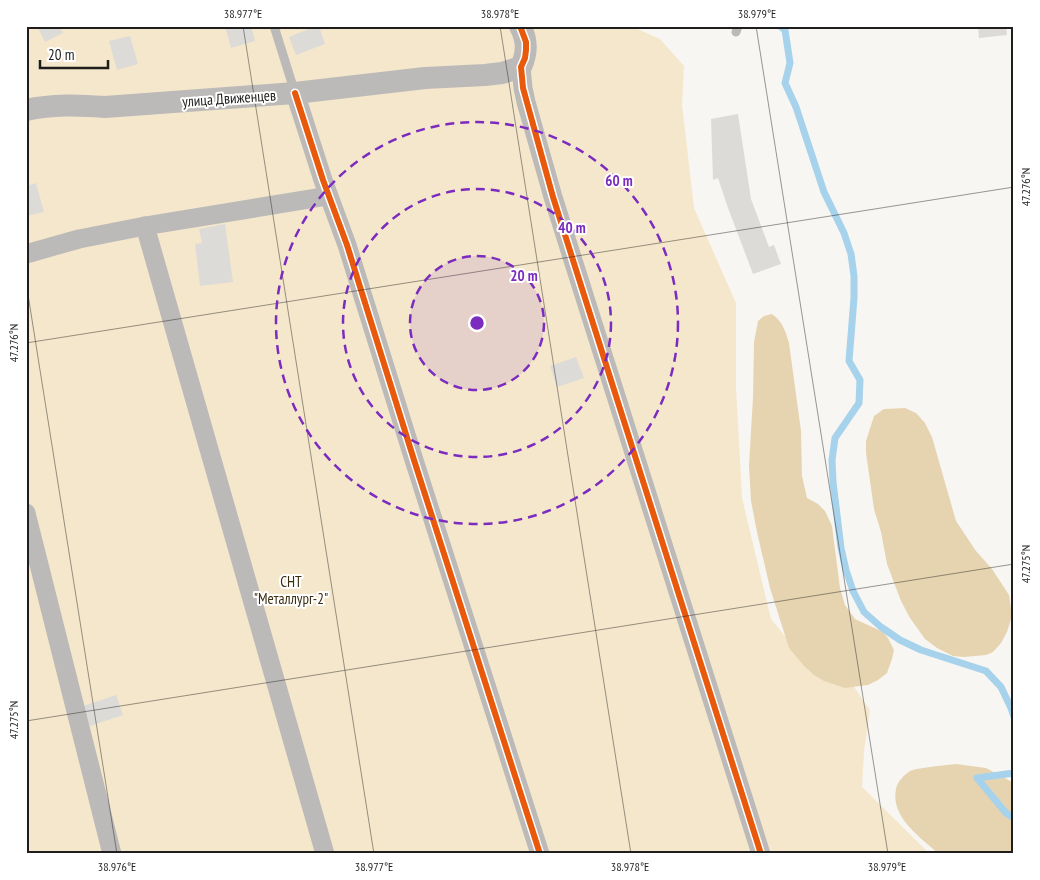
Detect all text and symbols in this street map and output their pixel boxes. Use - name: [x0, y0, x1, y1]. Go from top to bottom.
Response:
- text: 38.977°E: [224, 6, 262, 21]
- text: 38.978°E: [481, 6, 519, 21]
- text: 38.979°E: [738, 6, 776, 21]
- scale bar: [40, 38, 108, 70]
- text: 20 m: [48, 45, 74, 64]
- street label: улица Движенцев: [181, 85, 277, 111]
- text: 47.276°N: [1018, 168, 1033, 206]
- text: 60 m: [605, 171, 633, 190]
- text: 40 m: [558, 218, 586, 237]
- text: 20 m: [510, 266, 538, 285]
- centre of rings: [468, 314, 486, 332]
- text: 47.276°N: [6, 324, 21, 362]
- text: 47.275°N: [1018, 545, 1033, 583]
- park label: СНТ "Металлург-2": [254, 572, 328, 608]
- text: 47.275°N: [6, 701, 21, 739]
- text: 38.976°E: [98, 859, 136, 874]
- text: 38.977°E: [355, 859, 393, 874]
- text: 38.978°E: [611, 859, 649, 874]
- text: 38.979°E: [868, 859, 906, 874]

